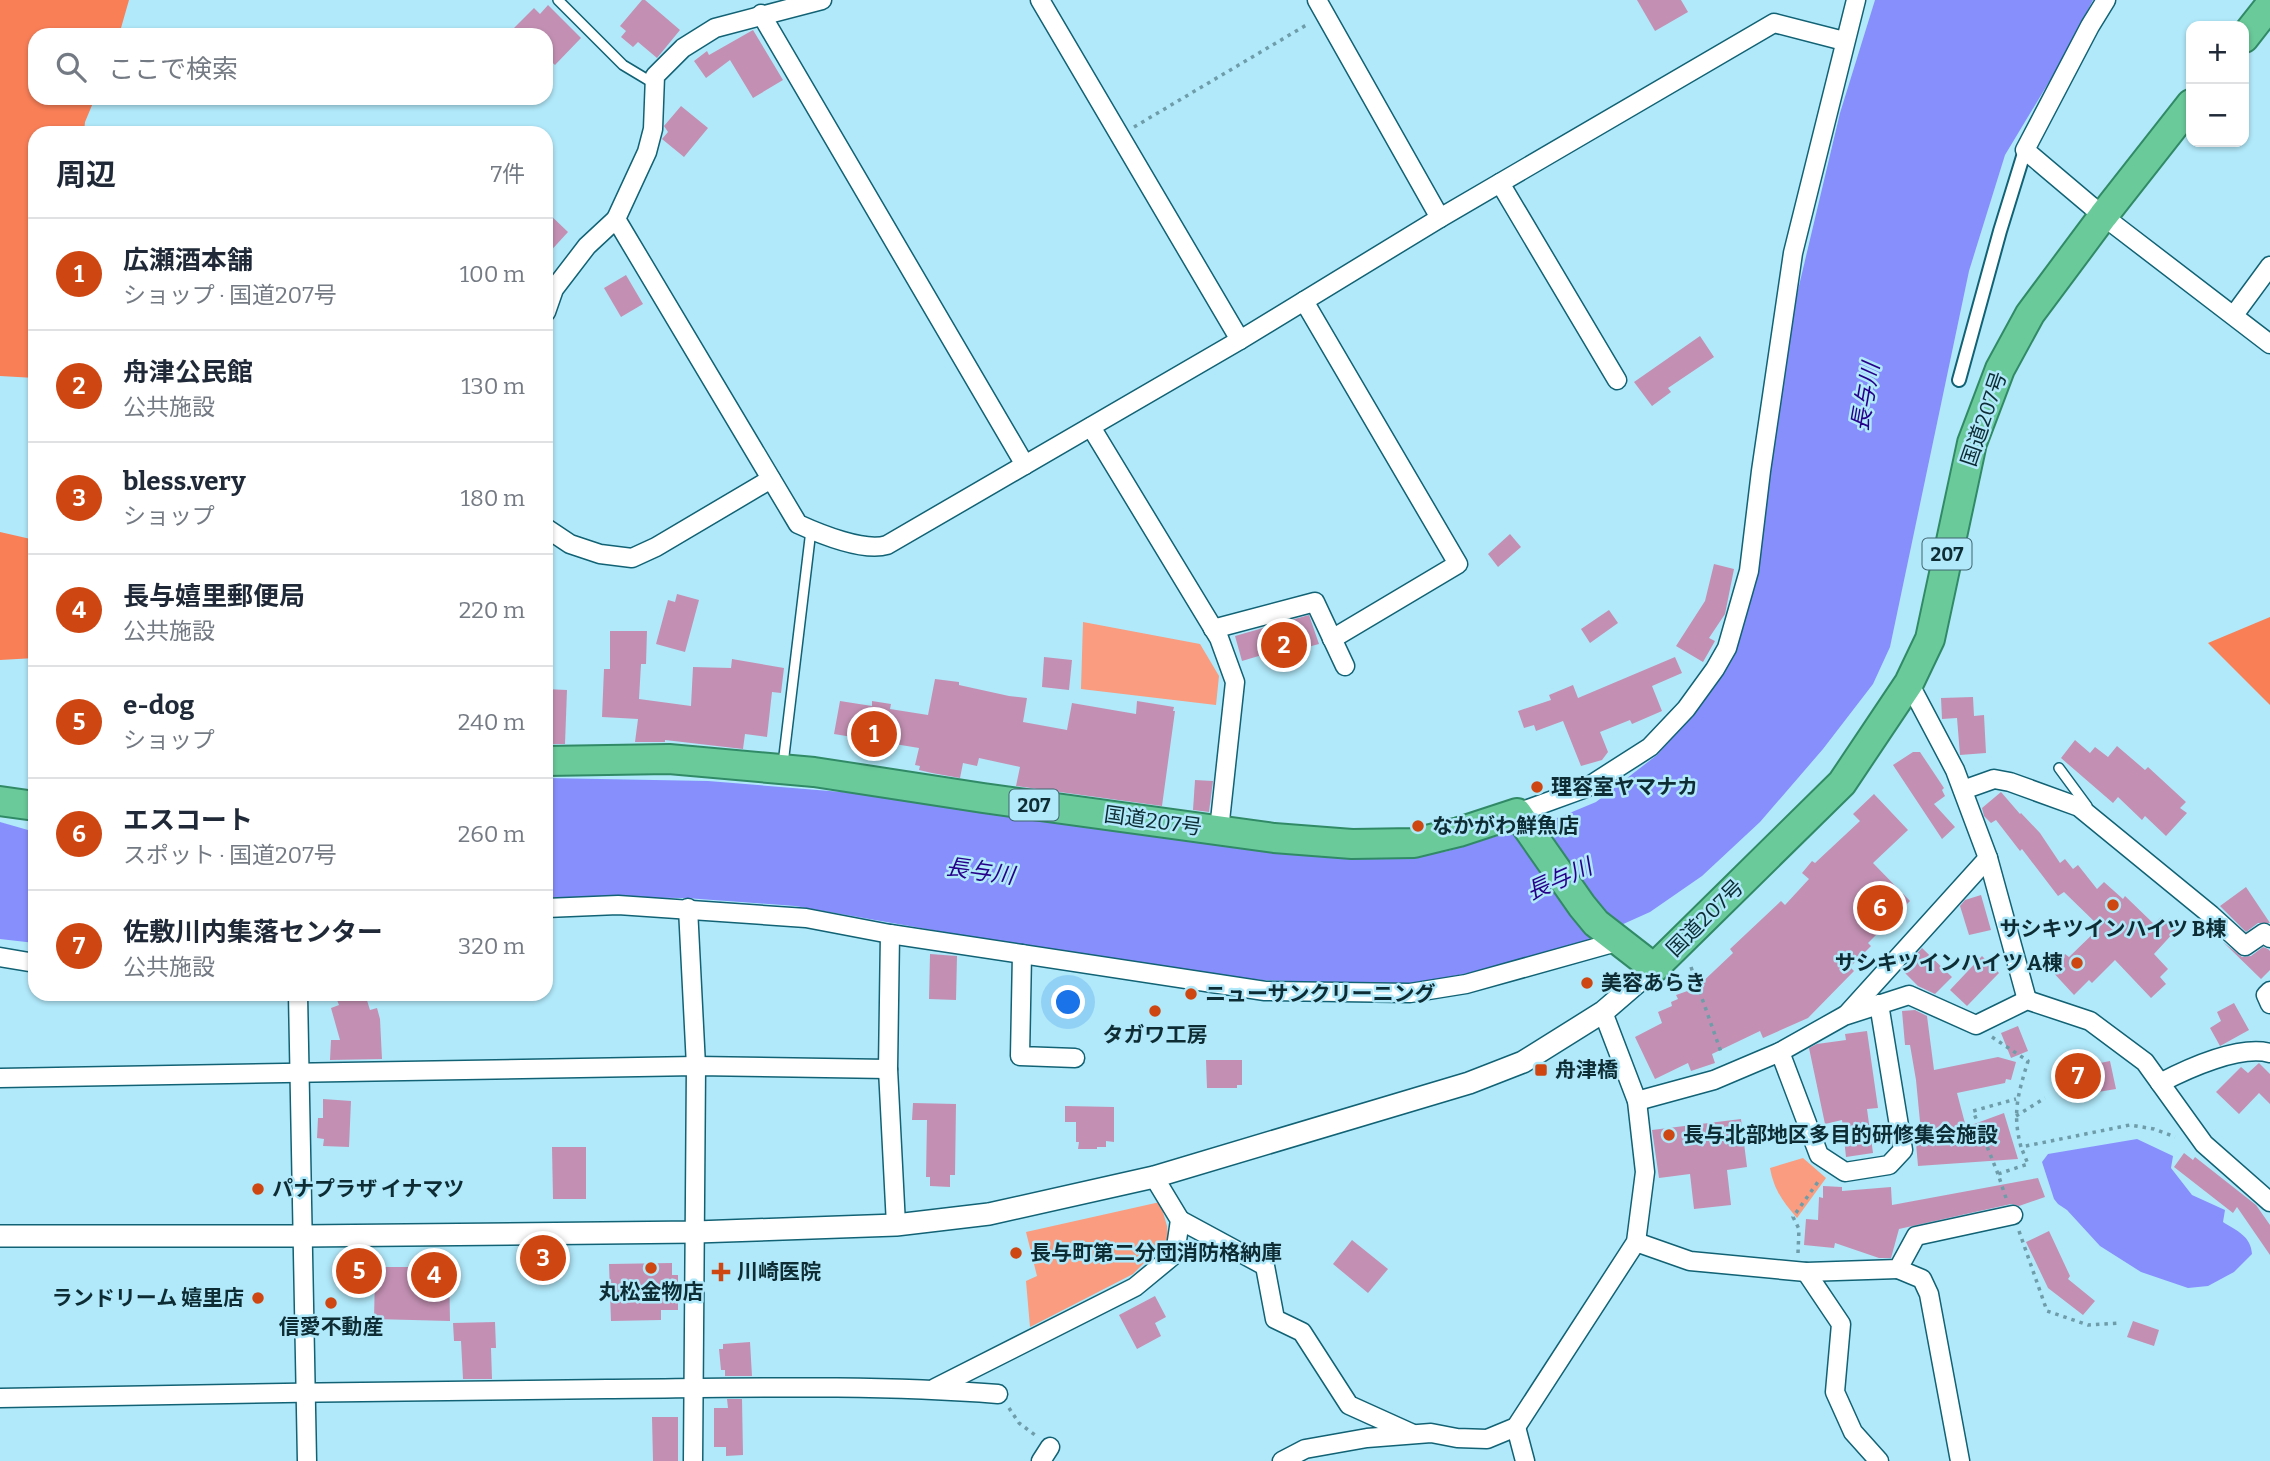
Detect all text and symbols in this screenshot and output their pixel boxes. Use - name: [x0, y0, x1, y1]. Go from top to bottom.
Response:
- map controls: [2186, 21, 2249, 147]
- button: +: [2186, 21, 2249, 84]
- search box: [28, 28, 553, 105]
- icon: search: [52, 48, 90, 86]
- text: ここで検索: [108, 54, 238, 85]
- button: −: [2186, 84, 2249, 147]
- text: 周辺: [56, 157, 116, 193]
- text: 7件: [490, 160, 525, 188]
- text: 広瀬酒本舗: [123, 245, 253, 276]
- text: 1: [74, 260, 84, 288]
- text: 100 m: [460, 260, 525, 288]
- text: ショップ · 国道207号: [123, 281, 337, 309]
- text: 舟津公民館: [123, 357, 253, 388]
- water label: 長与川: [1845, 358, 1885, 433]
- street label: 国道207号: [1956, 368, 2012, 470]
- text: 2: [73, 372, 85, 400]
- text: 130 m: [461, 372, 525, 400]
- text: 公共施設: [123, 393, 215, 421]
- text: bless.very: [123, 466, 246, 497]
- text: 3: [72, 484, 86, 512]
- text: 180 m: [461, 484, 525, 512]
- text: ショップ: [123, 502, 215, 530]
- road number: 207: [1923, 538, 1972, 569]
- text: 長与嬉里郵便局: [123, 581, 305, 612]
- text: 4: [72, 596, 86, 624]
- text: 220 m: [459, 596, 525, 624]
- text: 公共施設: [123, 617, 215, 645]
- pin: 2: [1261, 619, 1307, 671]
- text: e-dog: [123, 690, 195, 721]
- text: 5: [73, 708, 85, 736]
- text: 240 m: [458, 708, 525, 736]
- pin: 1: [851, 708, 897, 760]
- text: ショップ: [123, 726, 215, 754]
- place label: 理容室ヤマナカ: [1551, 774, 1698, 800]
- marker: 理容室ヤマナカ: [1529, 779, 1545, 795]
- road number: 207: [1010, 790, 1058, 820]
- street label: 国道207号: [1102, 801, 1204, 841]
- text: エスコート: [123, 805, 253, 836]
- place label: なかがわ鮮魚店: [1432, 813, 1579, 839]
- marker: なかがわ鮮魚店: [1410, 818, 1426, 834]
- text: 6: [72, 820, 86, 848]
- text: 260 m: [458, 820, 525, 848]
- text: スポット · 国道207号: [123, 841, 337, 869]
- water label: 長与川: [1522, 851, 1599, 906]
- water label: 長与川: [944, 852, 1019, 890]
- street label: 国道207号: [1661, 874, 1749, 962]
- pin: 6: [1857, 882, 1903, 934]
- marker: サシキツインハイツ B棟: [2105, 897, 2121, 913]
- place label: サシキツインハイツ B棟: [2000, 916, 2226, 942]
- text: 佐敷川内集落センター: [123, 917, 383, 948]
- text: 7: [73, 932, 85, 960]
- text: 320 m: [458, 932, 525, 960]
- place label: サシキツインハイツ A棟: [1835, 950, 2063, 976]
- text: 公共施設: [123, 953, 215, 981]
- marker: サシキツインハイツ A棟: [2069, 955, 2085, 971]
- place label: 美容あらき: [1601, 970, 1706, 996]
- marker: 美容あらき: [1579, 975, 1595, 991]
- place label: ニューサンクリーニング: [1205, 981, 1436, 1007]
- your location: [1051, 985, 1085, 1019]
- marker: ニューサンクリーニング: [1183, 986, 1199, 1002]
- marker: タガワ工房: [1147, 1003, 1163, 1019]
- place label: タガワ工房: [1103, 1022, 1208, 1048]
- pin: 7: [2055, 1050, 2101, 1102]
- place label: 舟津橋: [1555, 1057, 1618, 1083]
- marker: 舟津橋: [1533, 1062, 1549, 1078]
- place label: 長与北部地区多目的研修集会施設: [1683, 1122, 1998, 1148]
- marker: 長与北部地区多目的研修集会施設: [1661, 1127, 1677, 1143]
- place label: パナプラザ イナマツ: [272, 1176, 464, 1202]
- marker: パナプラザ イナマツ: [250, 1181, 266, 1197]
- pin: 3: [520, 1232, 566, 1284]
- place label: 長与町第二分団消防格納庫: [1030, 1240, 1282, 1266]
- pin: 5: [336, 1245, 382, 1297]
- marker: 長与町第二分団消防格納庫: [1008, 1245, 1024, 1261]
- pin: 4: [411, 1249, 457, 1301]
- place label: 川崎医院: [737, 1259, 821, 1285]
- marker: 丸松金物店: [643, 1260, 659, 1276]
- marker: 川崎医院: [711, 1262, 731, 1282]
- place label: 丸松金物店: [599, 1279, 704, 1305]
- place label: ランドリーム 嬉里店: [52, 1285, 244, 1311]
- marker: ランドリーム 嬉里店: [250, 1290, 266, 1306]
- marker: 信愛不動産: [323, 1295, 339, 1311]
- place label: 信愛不動産: [279, 1314, 384, 1340]

